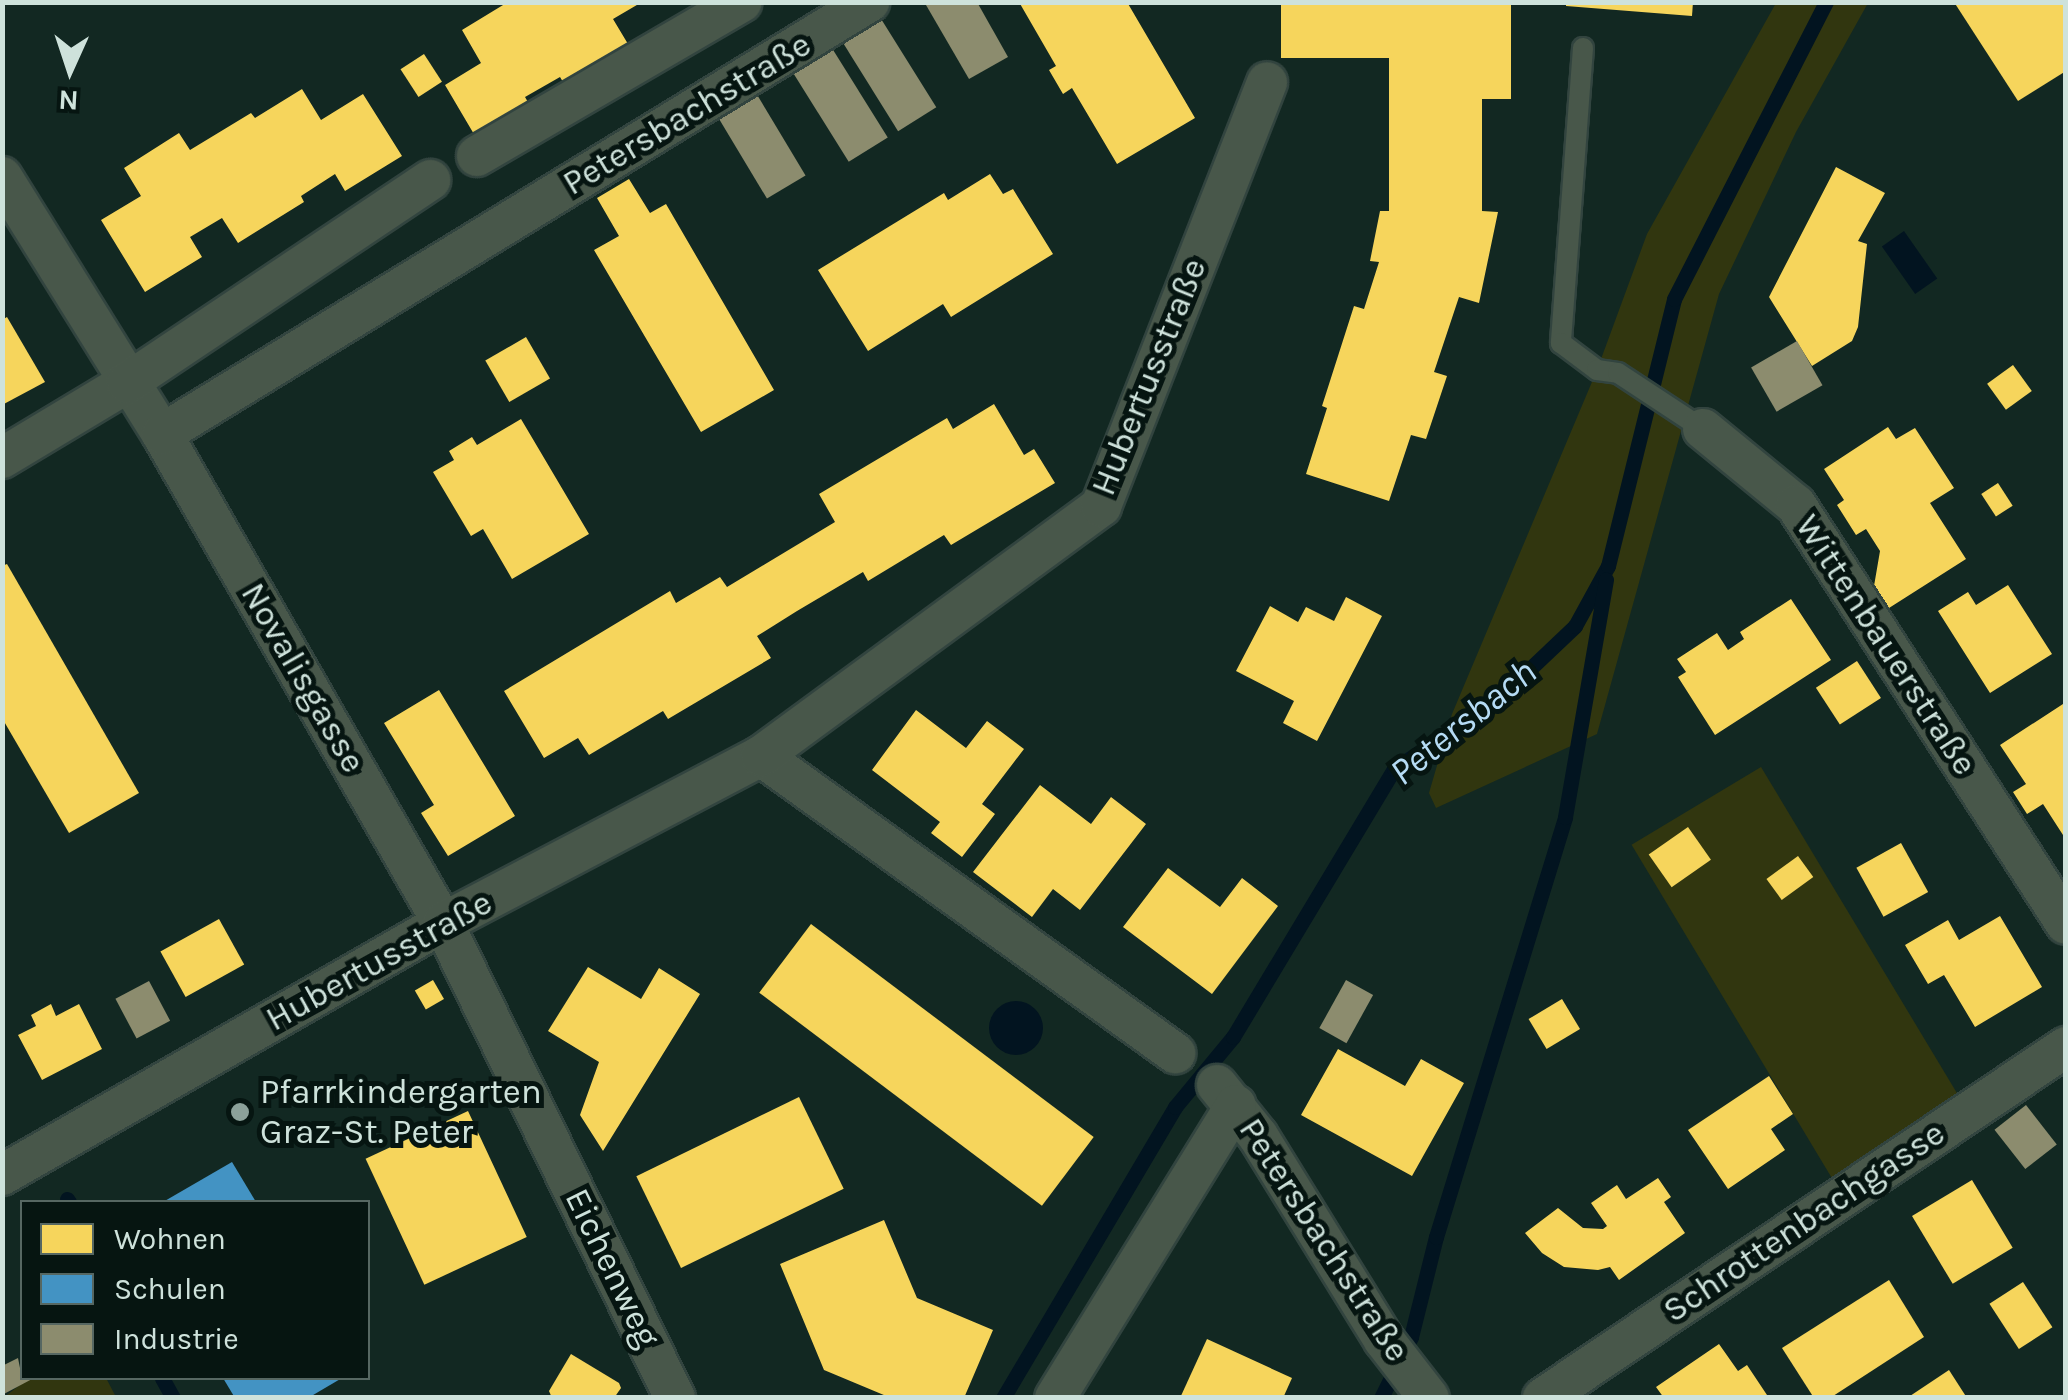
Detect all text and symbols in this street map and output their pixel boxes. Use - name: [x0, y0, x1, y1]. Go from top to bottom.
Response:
- north arrow: [20, 20, 120, 120]
- street label: Petersbachstraße: [555, 23, 819, 205]
- text: N: [58, 83, 79, 117]
- street label: Hubertusstraße: [1082, 252, 1216, 502]
- street label: Wittenbauerstraße: [1786, 507, 1986, 783]
- street label: Novalisgasse: [232, 576, 374, 780]
- water label: Petersbach: [1380, 649, 1546, 795]
- street label: Hubertusstraße: [259, 882, 499, 1040]
- place label: Pfarrkindergarten Graz-St. Peter: [260, 1071, 542, 1153]
- marker: Pfarrkindergarten Graz-St. Peter: [229, 1101, 251, 1123]
- street label: Petersbachstraße: [1230, 1110, 1418, 1370]
- street label: Schrottenbachgasse: [1655, 1112, 1953, 1332]
- street label: Eichenweg: [556, 1182, 668, 1354]
- legend: [20, 1200, 370, 1380]
- text: Wohnen: [114, 1221, 226, 1257]
- text: Schulen: [114, 1271, 226, 1307]
- text: Industrie: [114, 1321, 239, 1357]

